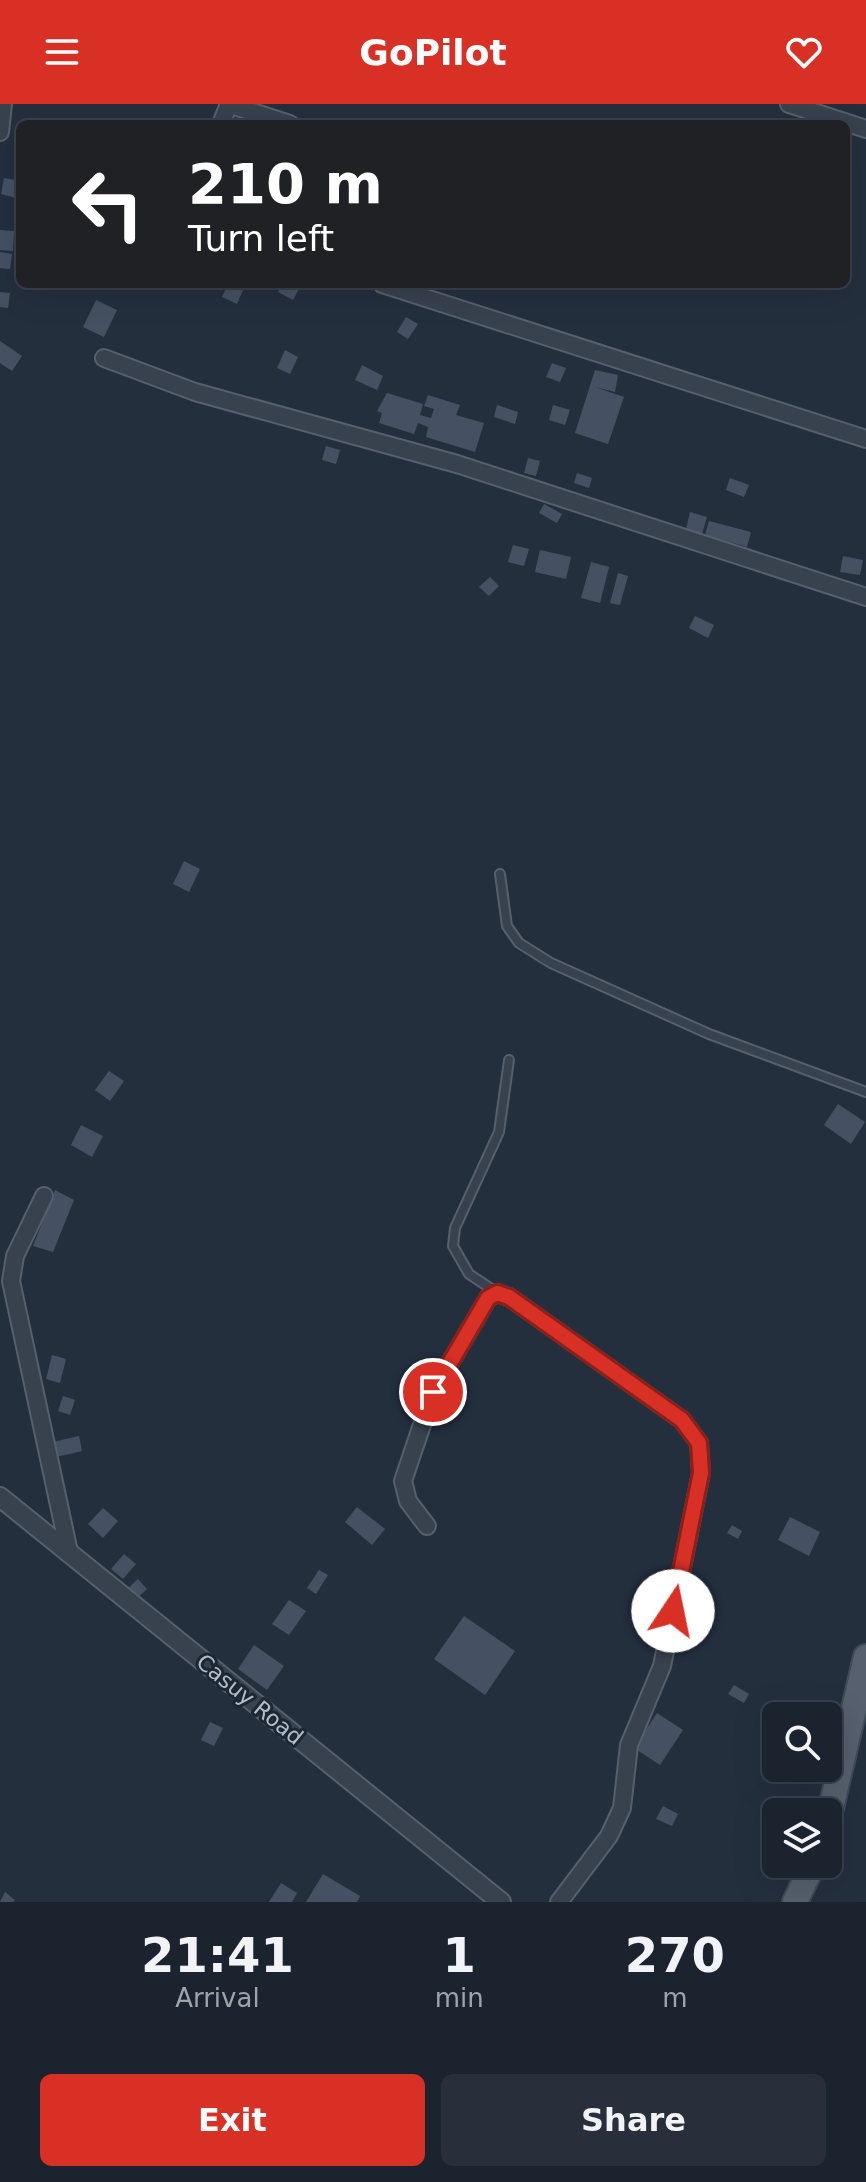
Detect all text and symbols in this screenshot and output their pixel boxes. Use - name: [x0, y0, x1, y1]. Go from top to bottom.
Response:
- icon: menu: [40, 30, 84, 74]
- icon: heart: [782, 30, 826, 74]
- text: GoPilot: [359, 32, 507, 73]
- text: 210 m: [188, 151, 383, 216]
- icon: left: [56, 152, 160, 256]
- text: Turn left: [188, 218, 334, 259]
- pin: [399, 1358, 467, 1426]
- icon: arrive: [411, 1370, 455, 1414]
- position arrow: [631, 1569, 715, 1653]
- street label: Casuy Road: [192, 1649, 308, 1750]
- map controls: [762, 1702, 842, 1878]
- button: search: [762, 1702, 842, 1782]
- button: layers: [762, 1798, 842, 1878]
- text: 21:41: [141, 1927, 294, 1983]
- text: 1: [443, 1927, 476, 1983]
- text: 270: [625, 1927, 725, 1983]
- text: Arrival: [175, 1983, 260, 2013]
- text: min: [435, 1983, 484, 2013]
- text: m: [662, 1983, 688, 2013]
- button: Exit: [40, 2074, 425, 2166]
- button: Share: [441, 2074, 826, 2166]

